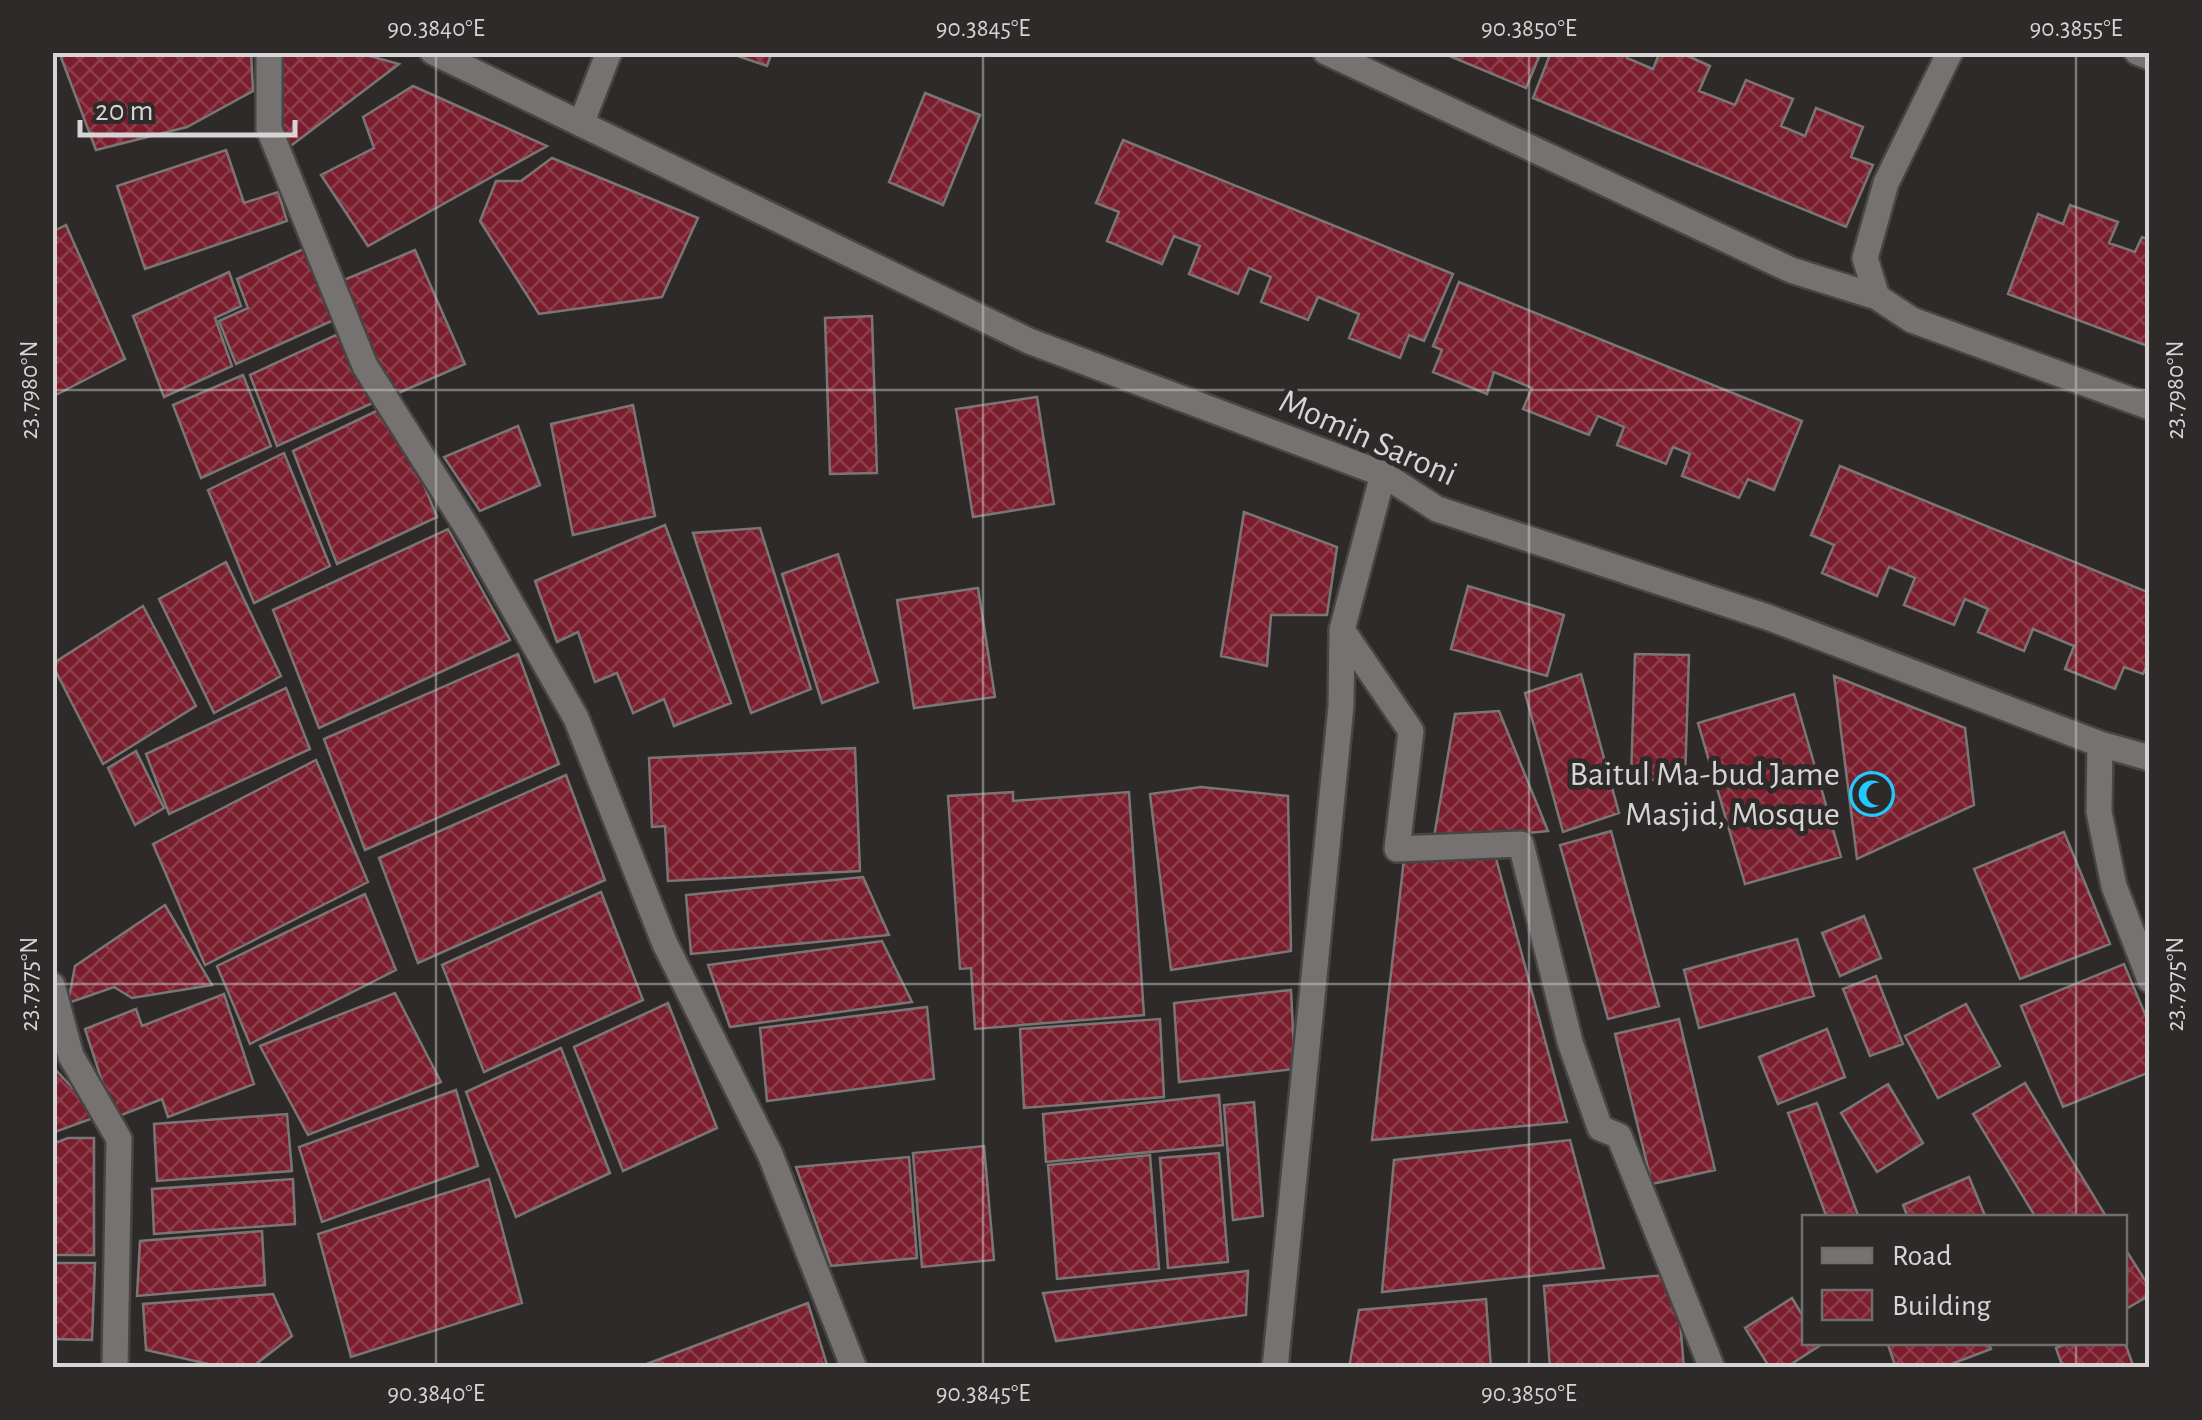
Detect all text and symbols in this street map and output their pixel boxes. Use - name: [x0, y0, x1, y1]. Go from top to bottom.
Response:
- text: 90.3840°E: [387, 16, 485, 41]
- text: 90.3845°E: [936, 16, 1030, 41]
- text: 90.3850°E: [1481, 16, 1577, 41]
- text: 90.3855°E: [2029, 16, 2123, 41]
- scale bar: [80, 75, 295, 137]
- text: 20 m: [95, 96, 153, 126]
- text: 23.7980°N: [17, 340, 42, 440]
- text: 23.7980°N: [2163, 340, 2188, 440]
- street label: Momin Saroni: [1274, 383, 1462, 493]
- place label: Baitul Ma-bud Jame Masjid, Mosque: [1569, 757, 1840, 832]
- mosque icon: Baitul Ma-bud Jame Masjid, Mosque: [1849, 771, 1895, 817]
- text: 23.7975°N: [17, 937, 42, 1031]
- text: 23.7975°N: [2163, 937, 2188, 1031]
- legend: [1802, 1215, 2127, 1345]
- text: Road: [1892, 1241, 1952, 1271]
- text: Building: [1892, 1291, 1991, 1321]
- text: 90.3840°E: [387, 1381, 485, 1406]
- text: 90.3845°E: [936, 1381, 1030, 1406]
- text: 90.3850°E: [1481, 1381, 1577, 1406]

